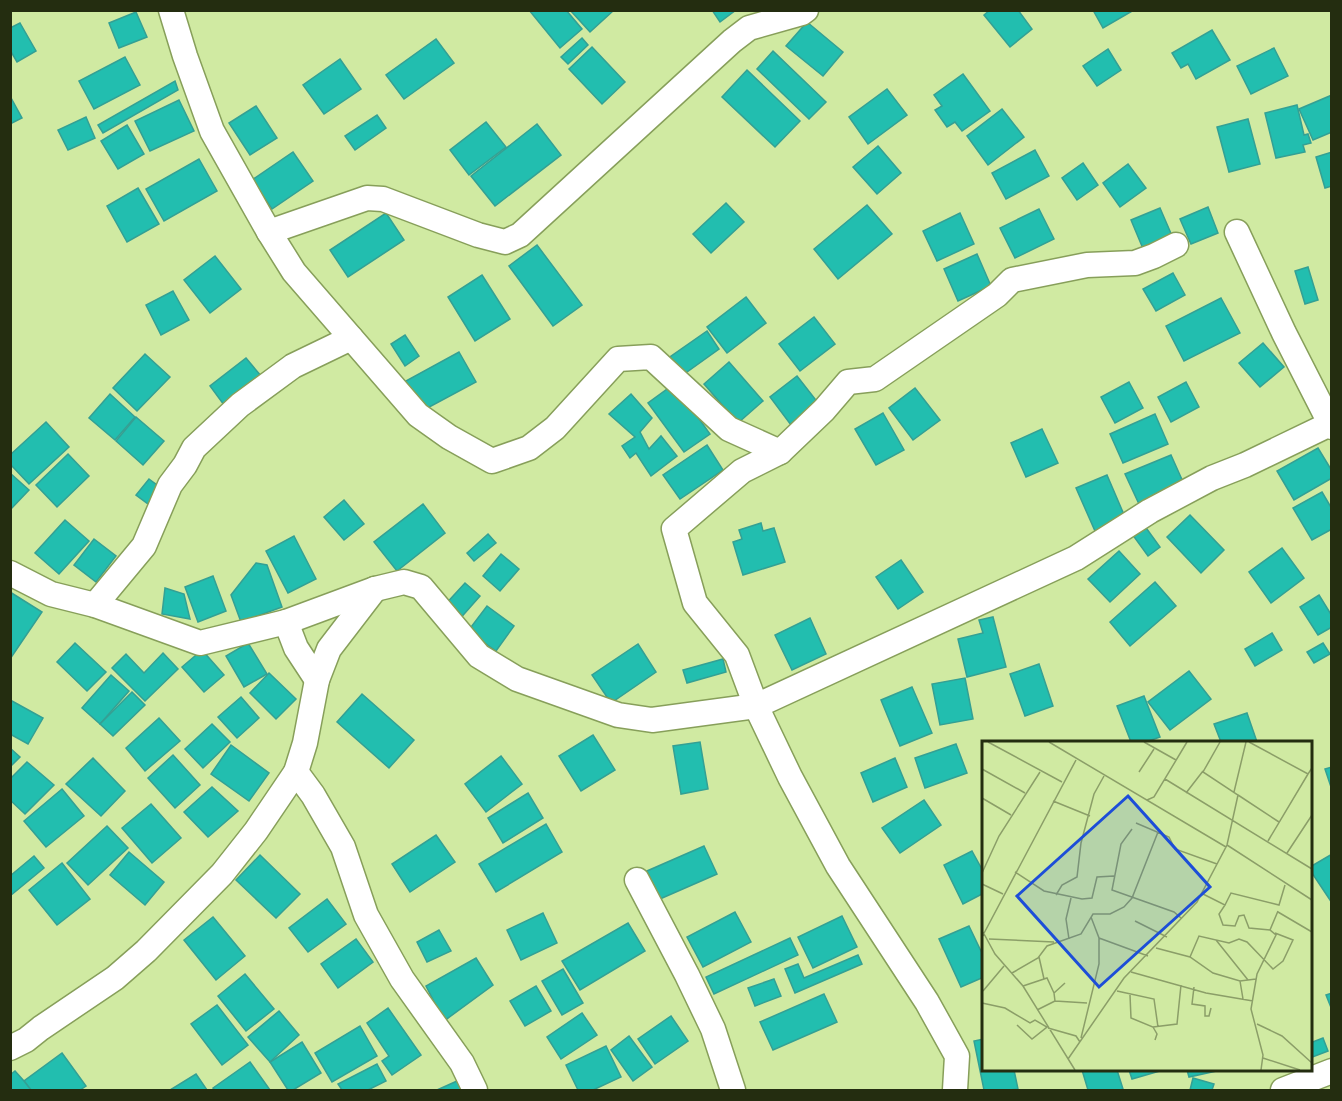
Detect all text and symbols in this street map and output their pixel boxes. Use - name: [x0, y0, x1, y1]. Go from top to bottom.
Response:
- inset map: [982, 741, 1312, 1071]

